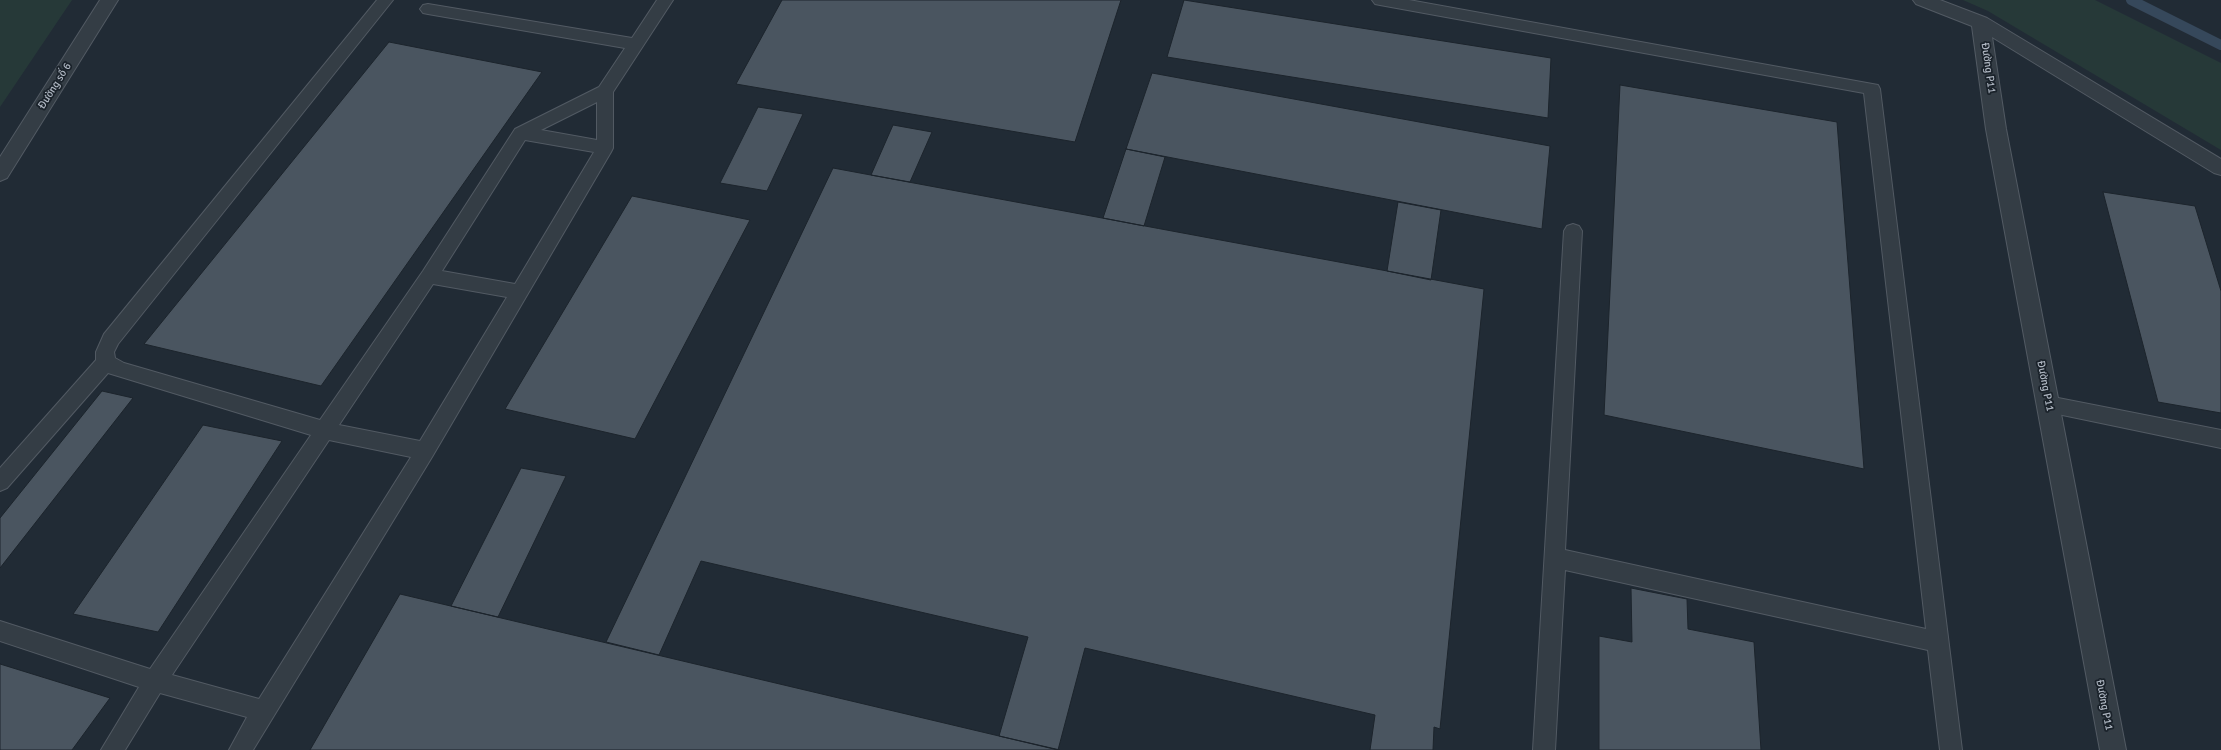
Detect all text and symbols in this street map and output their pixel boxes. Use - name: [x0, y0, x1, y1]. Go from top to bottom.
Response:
- street label: Đường P11: [1978, 42, 1998, 94]
- street label: Đường số 6: [36, 60, 74, 112]
- street label: Đường P11: [2034, 359, 2056, 413]
- street label: Đường P11: [2093, 678, 2115, 732]

